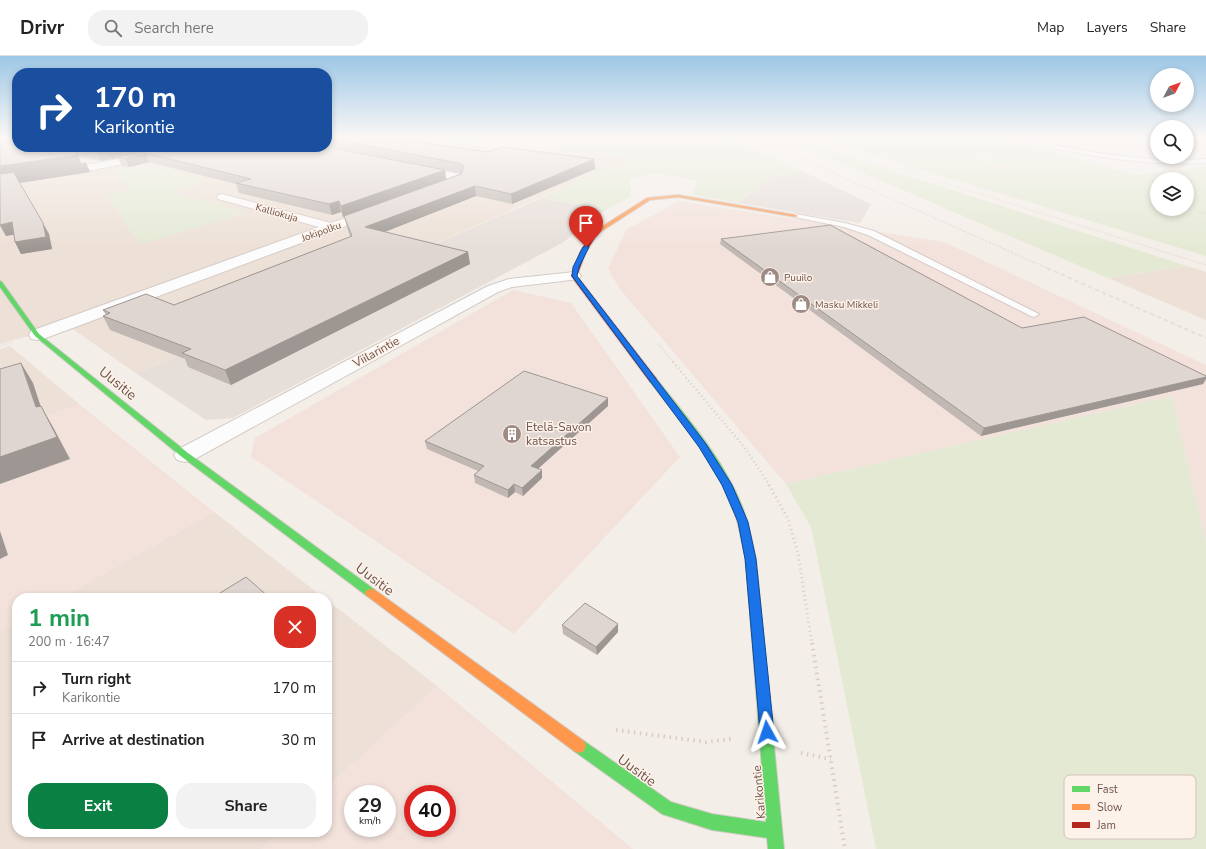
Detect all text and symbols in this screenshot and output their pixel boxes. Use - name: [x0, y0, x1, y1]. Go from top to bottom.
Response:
- search box: [88, 10, 368, 46]
- text: Drivr: [20, 15, 64, 41]
- icon: search: [102, 17, 124, 39]
- text: Search here: [134, 18, 214, 38]
- text: Map: [1037, 18, 1064, 37]
- text: Layers: [1086, 18, 1128, 37]
- text: Share: [1150, 18, 1186, 37]
- north arrow: [1150, 68, 1194, 112]
- map controls: [1150, 68, 1194, 216]
- text: 170 m: [94, 79, 177, 117]
- icon: right: [28, 84, 80, 136]
- text: Karikontie: [94, 115, 174, 139]
- button: search: [1150, 120, 1194, 164]
- button: layers: [1150, 172, 1194, 216]
- street label: Kalliokuja: [254, 200, 300, 226]
- pin: [569, 206, 603, 247]
- icon: arrive: [575, 212, 597, 234]
- street label: Jokipolku: [299, 218, 343, 246]
- shop icon: Puuilo: [759, 266, 781, 288]
- place label: Puuilo: [784, 271, 813, 285]
- shop icon: Masku Mikkeli: [790, 293, 812, 315]
- place label: Masku Mikkeli: [815, 298, 878, 312]
- street label: Viilarintie: [349, 333, 402, 372]
- street label: Uusitie: [95, 362, 141, 404]
- place label: Etelä-Savon katsastus: [526, 419, 591, 449]
- building icon: Etelä-Savon katsastus: [501, 423, 523, 445]
- street label: Uusitie: [352, 559, 398, 600]
- text: 1 min: [28, 602, 90, 634]
- button: close: [274, 606, 316, 648]
- text: 200 m · 16:47: [28, 633, 110, 651]
- text: Turn right: [62, 669, 131, 689]
- icon: right: [28, 677, 50, 699]
- text: 170 m: [272, 678, 316, 698]
- text: Karikontie: [62, 689, 120, 707]
- position arrow: [746, 711, 788, 753]
- icon: arrive: [28, 729, 50, 751]
- text: Arrive at destination: [62, 730, 205, 750]
- text: 30 m: [281, 730, 316, 750]
- street label: Uusitie: [613, 750, 660, 791]
- street label: Karikontie: [749, 765, 769, 819]
- legend: [1064, 775, 1196, 839]
- text: Fast: [1097, 782, 1118, 797]
- button: Exit: [28, 783, 168, 829]
- button: Share: [176, 783, 316, 829]
- speed limit sign: 40: [404, 785, 456, 837]
- text: 29: [358, 792, 382, 819]
- text: Slow: [1097, 800, 1122, 815]
- text: km/h: [359, 814, 381, 828]
- text: Jam: [1096, 818, 1116, 833]

